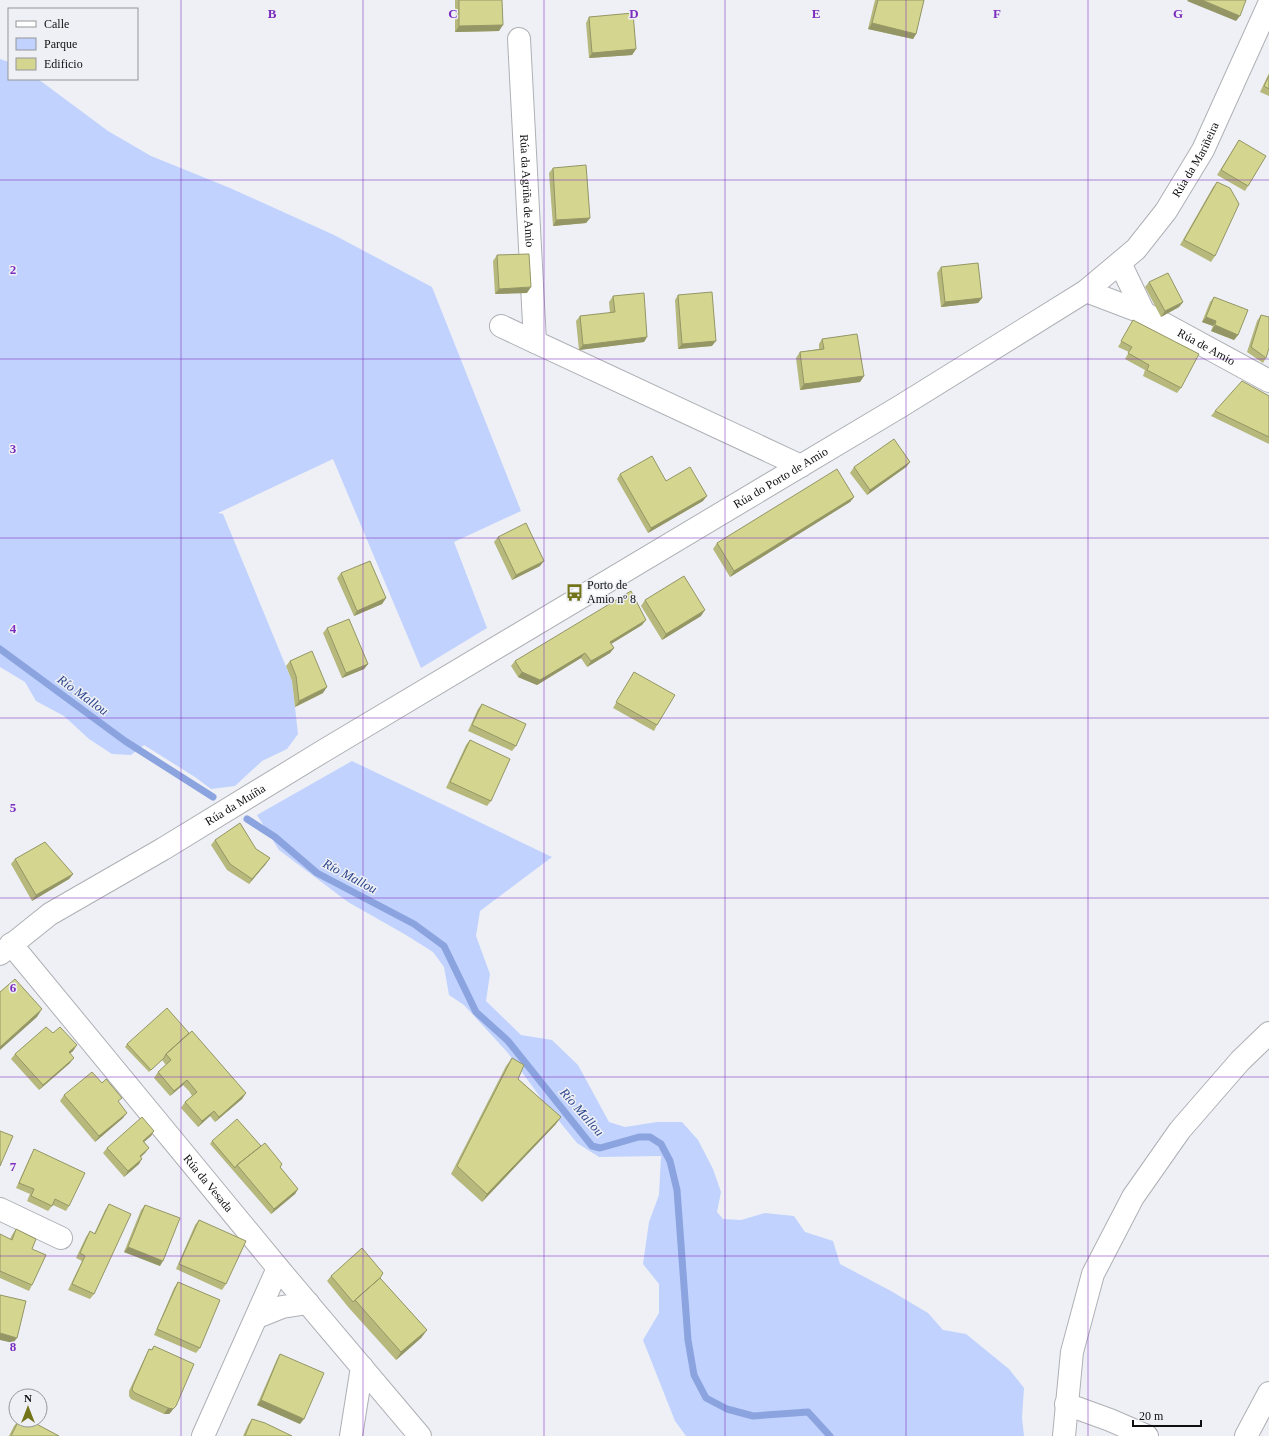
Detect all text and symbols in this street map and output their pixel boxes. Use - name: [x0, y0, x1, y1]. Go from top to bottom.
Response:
- text: B: [268, 6, 277, 21]
- text: C: [448, 6, 458, 21]
- text: D: [629, 6, 639, 21]
- text: E: [812, 6, 820, 21]
- text: F: [993, 6, 1001, 21]
- text: G: [1173, 6, 1183, 21]
- legend: [8, 8, 138, 80]
- text: Calle: [44, 17, 69, 31]
- text: Parque: [44, 37, 77, 51]
- text: Edificio: [44, 57, 83, 71]
- street label: Rúa da Mariñeira: [1169, 119, 1222, 200]
- street label: Rúa da Agriña de Amio: [517, 134, 537, 248]
- text: 2: [10, 262, 16, 277]
- street label: Rúa de Amio: [1175, 326, 1238, 368]
- text: 3: [10, 441, 17, 456]
- street label: Rúa do Porto de Amio: [731, 444, 830, 511]
- place label: Porto de Amio nº 8: [587, 578, 636, 606]
- bus stop icon: Porto de Amio nº 8: [564, 582, 584, 602]
- text: 4: [10, 621, 17, 636]
- water label: Río Mallou: [54, 671, 112, 719]
- street label: Rúa da Muíña: [203, 781, 268, 829]
- text: 5: [10, 800, 17, 815]
- water label: Río Mallou: [320, 855, 380, 897]
- text: 6: [10, 980, 17, 995]
- water label: Río Mallou: [556, 1084, 607, 1140]
- street label: Rúa da Vesada: [180, 1152, 236, 1215]
- text: 7: [10, 1159, 17, 1174]
- text: 8: [10, 1339, 17, 1354]
- north arrow: [8, 1388, 48, 1428]
- text: N: [24, 1392, 32, 1404]
- scale bar: [1133, 1402, 1201, 1428]
- text: 20 m: [1139, 1409, 1164, 1423]

